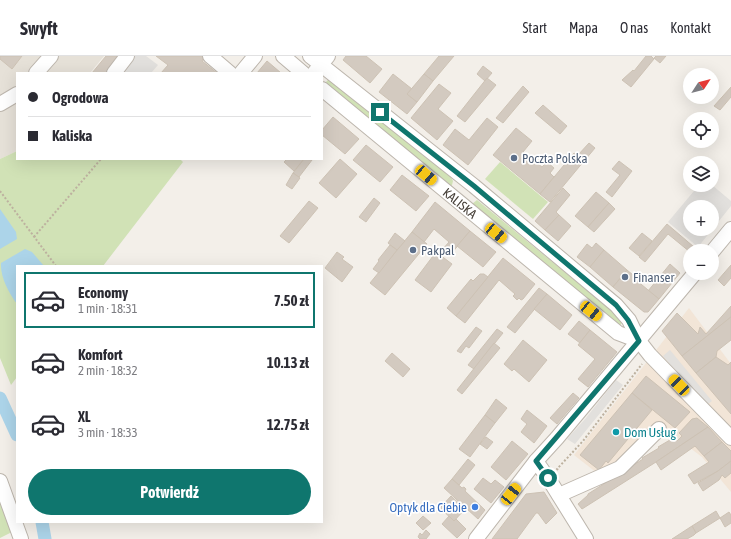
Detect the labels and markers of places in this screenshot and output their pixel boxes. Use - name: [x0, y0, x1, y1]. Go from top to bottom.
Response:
- place label: Poczta Polska: [522, 151, 588, 166]
- marker: Poczta Polska: [509, 153, 519, 163]
- place label: Pakpal: [421, 243, 455, 258]
- marker: Pakpal: [408, 245, 418, 255]
- place label: Finanser: [633, 270, 674, 285]
- marker: Finanser: [620, 272, 630, 282]
- place label: Dom Usług: [624, 425, 677, 440]
- marker: Dom Usług: [611, 427, 621, 437]
- place label: Optyk dla Ciebie: [389, 500, 467, 515]
- marker: Optyk dla Ciebie: [470, 502, 480, 512]

